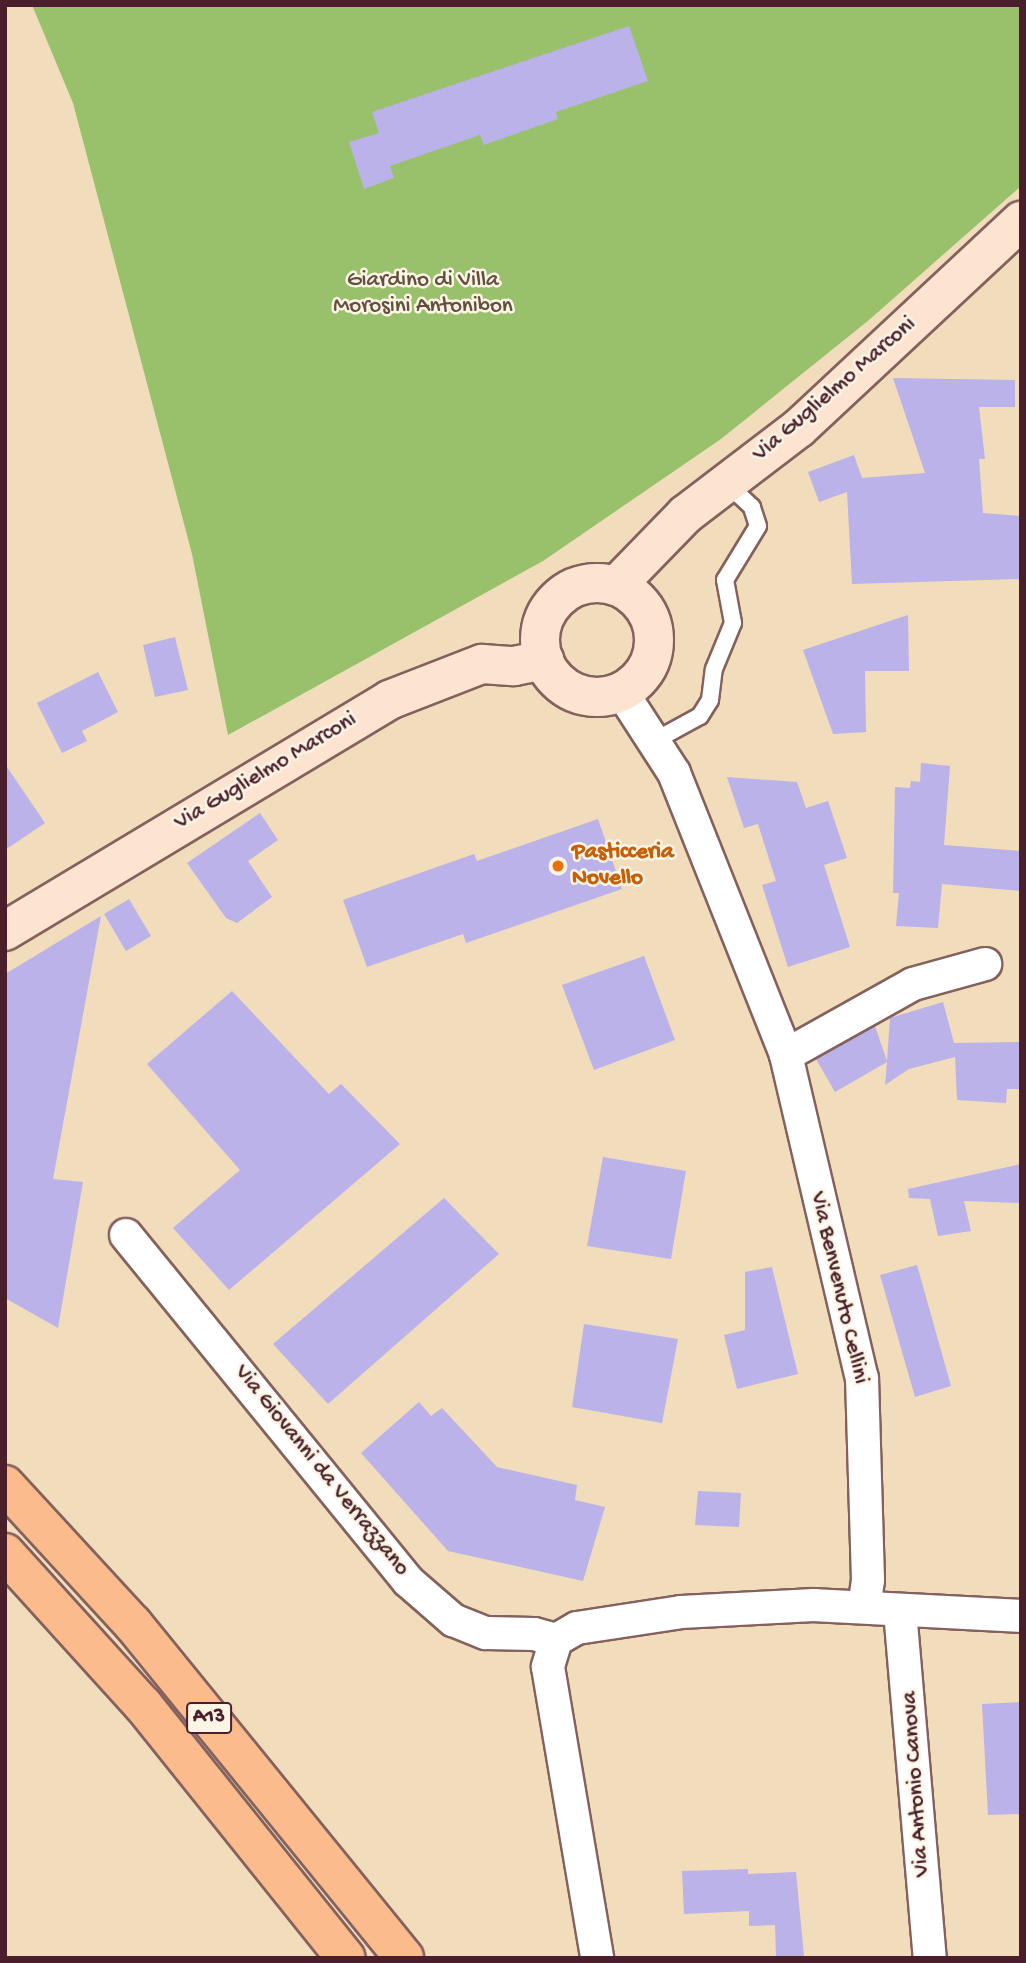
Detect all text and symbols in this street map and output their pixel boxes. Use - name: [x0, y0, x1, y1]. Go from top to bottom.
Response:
- park label: Giardino di Villa Morosini Antonibon: [333, 267, 513, 321]
- street label: Via Guglielmo Marconi: [748, 311, 922, 469]
- street label: Via Guglielmo Marconi: [170, 707, 362, 837]
- place label: Pasticceria Novello: [572, 839, 674, 893]
- marker: Pasticceria Novello: [550, 858, 566, 874]
- street label: Via Benvenuto Cellini: [802, 1189, 874, 1387]
- street label: Via Giovanni da Verrazzano: [227, 1360, 415, 1582]
- street label: Via Antonio Canova: [897, 1690, 937, 1878]
- road number: A13: [184, 1700, 234, 1736]

